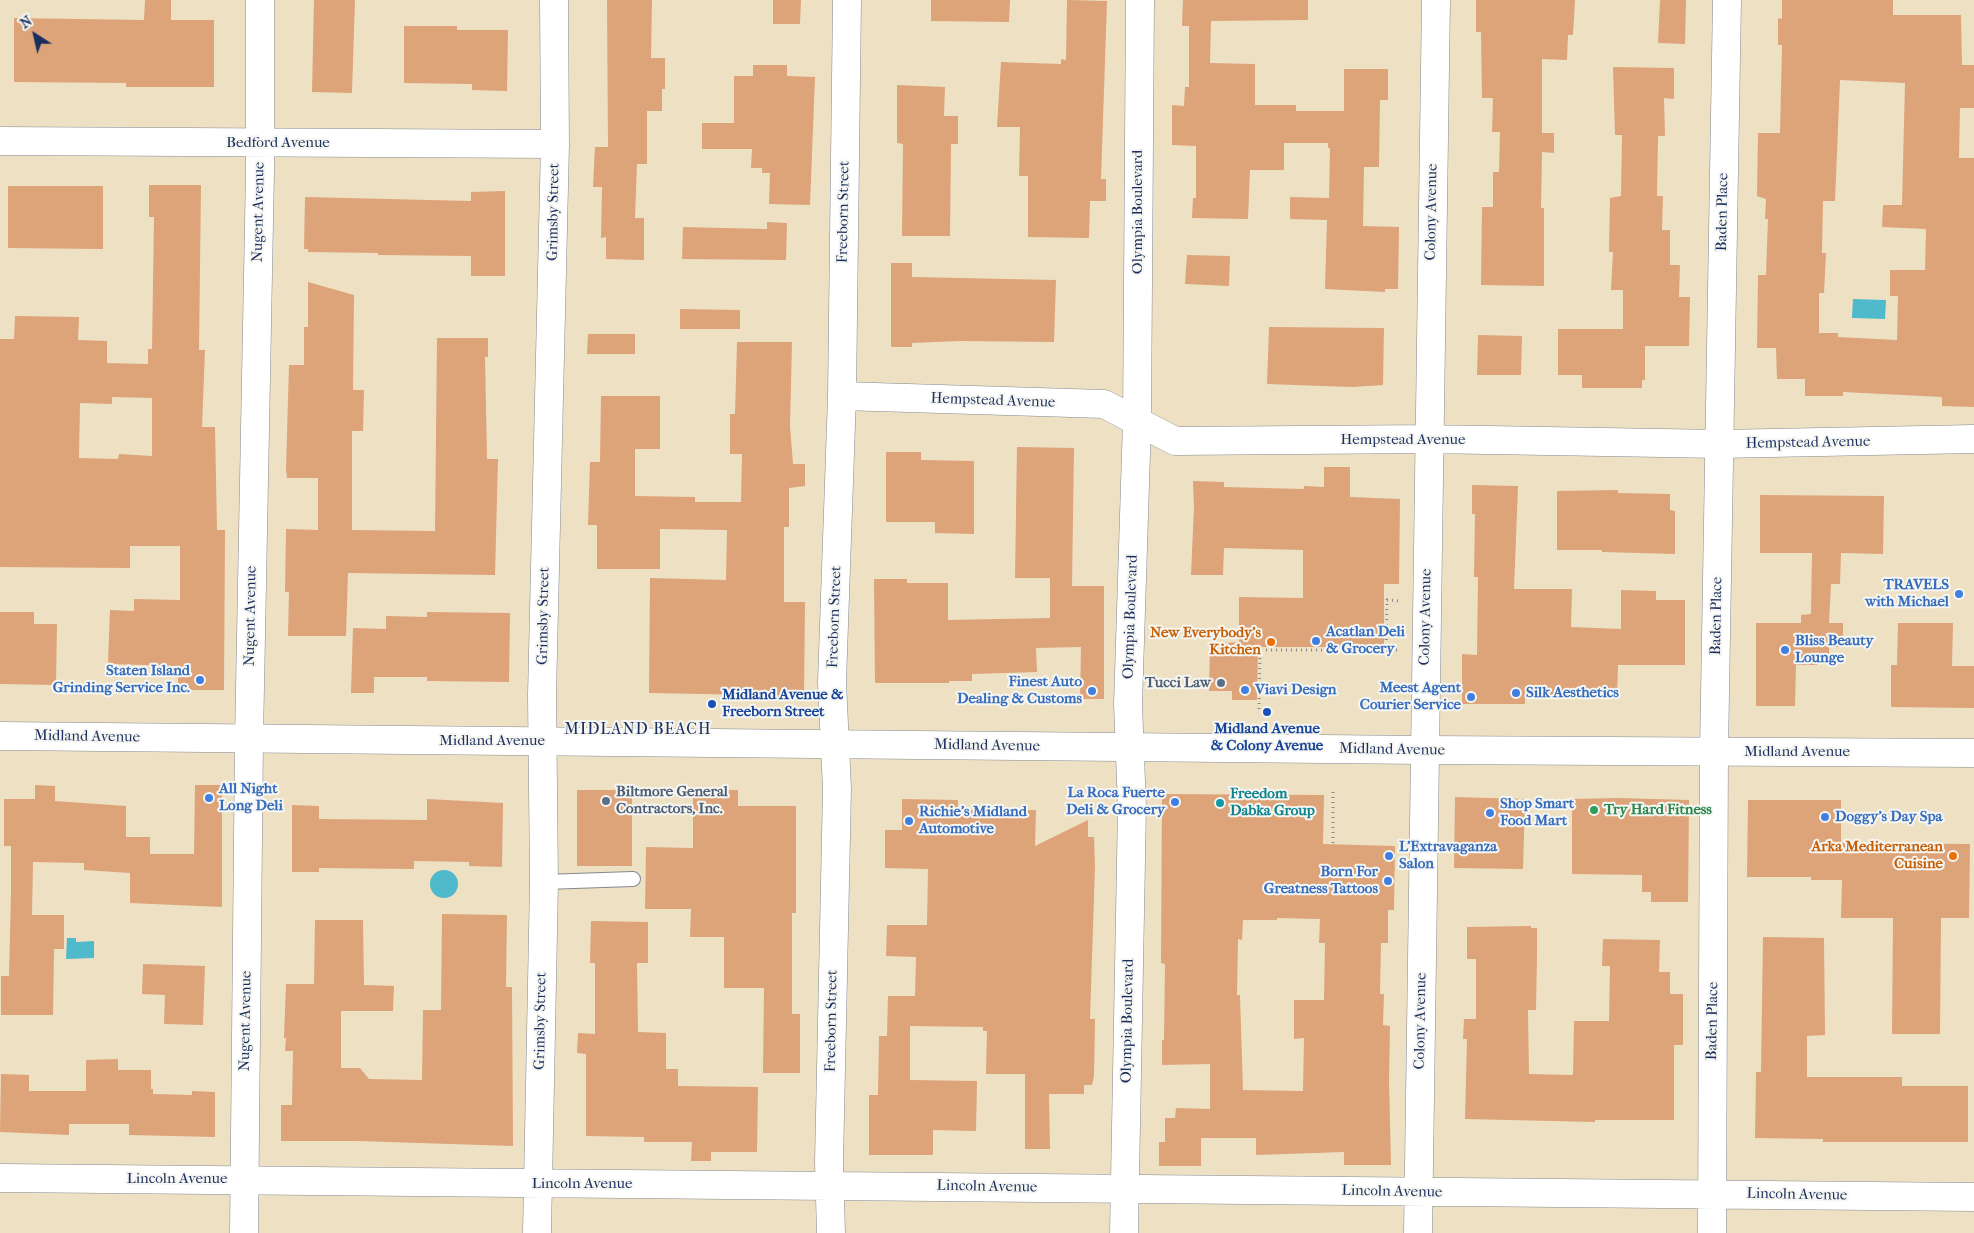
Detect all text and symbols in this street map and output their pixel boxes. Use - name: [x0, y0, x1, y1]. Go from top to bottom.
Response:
- north arrow: [10, 10, 60, 60]
- text: N: [17, 12, 35, 32]
- street label: Bedford Avenue: [226, 134, 330, 152]
- street label: Olympia Boulevard: [1129, 150, 1147, 274]
- street label: Freeborn Street: [834, 161, 854, 263]
- street label: Nugent Avenue: [249, 162, 269, 262]
- street label: Grimsby Street: [544, 163, 564, 261]
- street label: Colony Avenue: [1422, 163, 1442, 261]
- street label: Baden Place: [1713, 173, 1733, 251]
- street label: Hempstead Avenue: [930, 390, 1056, 412]
- street label: Hempstead Avenue: [1341, 431, 1465, 449]
- street label: Hempstead Avenue: [1745, 433, 1871, 453]
- street label: Olympia Boulevard: [1120, 554, 1142, 680]
- street label: Nugent Avenue: [241, 566, 261, 666]
- street label: Freeborn Street: [824, 566, 846, 668]
- street label: Grimsby Street: [534, 567, 554, 665]
- street label: Colony Avenue: [1416, 568, 1436, 666]
- place label: TRAVELS with Michael: [1865, 576, 1949, 611]
- street label: Baden Place: [1707, 577, 1727, 655]
- marker: TRAVELS with Michael: [1953, 588, 1965, 600]
- place label: Acatlan Deli & Grocery: [1326, 623, 1405, 658]
- place label: New Everybody's Kitchen: [1150, 624, 1261, 659]
- place label: Bliss Beauty Lounge: [1795, 632, 1873, 667]
- marker: Acatlan Deli & Grocery: [1310, 635, 1322, 647]
- marker: New Everybody's Kitchen: [1265, 636, 1277, 648]
- marker: Bliss Beauty Lounge: [1779, 644, 1791, 656]
- place label: Staten Island Grinding Service Inc.: [53, 662, 190, 697]
- place label: Finest Auto Dealing & Customs: [957, 673, 1082, 708]
- marker: Staten Island Grinding Service Inc.: [194, 674, 206, 686]
- place label: Tucci Law: [1145, 674, 1211, 692]
- marker: Tucci Law: [1215, 677, 1227, 689]
- place label: Meest Agent Courier Service: [1360, 679, 1461, 714]
- place label: Viavi Design: [1255, 681, 1337, 699]
- marker: Viavi Design: [1239, 684, 1251, 696]
- place label: Silk Aesthetics: [1526, 684, 1619, 702]
- marker: Finest Auto Dealing & Customs: [1086, 685, 1098, 697]
- place label: Midland Avenue & Freeborn Street: [722, 686, 843, 721]
- marker: Silk Aesthetics: [1510, 687, 1522, 699]
- marker: Meest Agent Courier Service: [1465, 691, 1477, 703]
- marker: Midland Avenue & Freeborn Street: [706, 698, 718, 710]
- marker: Midland Avenue & Colony Avenue: [1261, 706, 1273, 718]
- district label: MIDLAND BEACH: [563, 720, 713, 740]
- place label: Midland Avenue & Colony Avenue: [1211, 720, 1323, 755]
- street label: Midland Avenue: [34, 727, 140, 747]
- street label: Midland Avenue: [439, 732, 545, 750]
- street label: Midland Avenue: [934, 736, 1040, 756]
- street label: Midland Avenue: [1339, 740, 1445, 760]
- street label: Midland Avenue: [1744, 743, 1850, 761]
- place label: All Night Long Deli: [219, 780, 283, 815]
- place label: Biltmore General Contractors, Inc.: [616, 783, 728, 818]
- place label: La Roca Fuerte Deli & Grocery: [1066, 784, 1165, 819]
- place label: Freedom Dabka Group: [1230, 785, 1315, 820]
- marker: All Night Long Deli: [203, 792, 215, 804]
- marker: Biltmore General Contractors, Inc.: [600, 795, 612, 807]
- place label: Shop Smart Food Mart: [1500, 795, 1574, 830]
- marker: La Roca Fuerte Deli & Grocery: [1169, 796, 1181, 808]
- marker: Freedom Dabka Group: [1214, 797, 1226, 809]
- place label: Try Hard Fitness: [1604, 801, 1712, 819]
- place label: Richie's Midland Automotive: [919, 803, 1027, 838]
- marker: Try Hard Fitness: [1588, 804, 1600, 816]
- marker: Shop Smart Food Mart: [1484, 807, 1496, 819]
- place label: Doggy's Day Spa: [1835, 808, 1943, 826]
- marker: Doggy's Day Spa: [1819, 811, 1831, 823]
- marker: Richie's Midland Automotive: [903, 815, 915, 827]
- place label: L'Extravaganza Salon: [1399, 838, 1497, 873]
- place label: Arka Mediterranean Cuisine: [1812, 838, 1943, 873]
- marker: L'Extravaganza Salon: [1383, 850, 1395, 862]
- marker: Arka Mediterranean Cuisine: [1947, 850, 1959, 862]
- place label: Born For Greatness Tattoos: [1264, 863, 1378, 898]
- marker: Born For Greatness Tattoos: [1382, 875, 1394, 887]
- street label: Olympia Boulevard: [1118, 959, 1138, 1083]
- street label: Freeborn Street: [822, 970, 842, 1072]
- street label: Nugent Avenue: [236, 971, 256, 1071]
- street label: Grimsby Street: [531, 972, 551, 1070]
- street label: Colony Avenue: [1411, 972, 1431, 1070]
- street label: Baden Place: [1703, 982, 1723, 1060]
- street label: Lincoln Avenue: [127, 1170, 227, 1188]
- street label: Lincoln Avenue: [532, 1175, 632, 1193]
- street label: Lincoln Avenue: [937, 1177, 1037, 1197]
- street label: Lincoln Avenue: [1342, 1182, 1442, 1202]
- street label: Lincoln Avenue: [1747, 1185, 1847, 1205]

